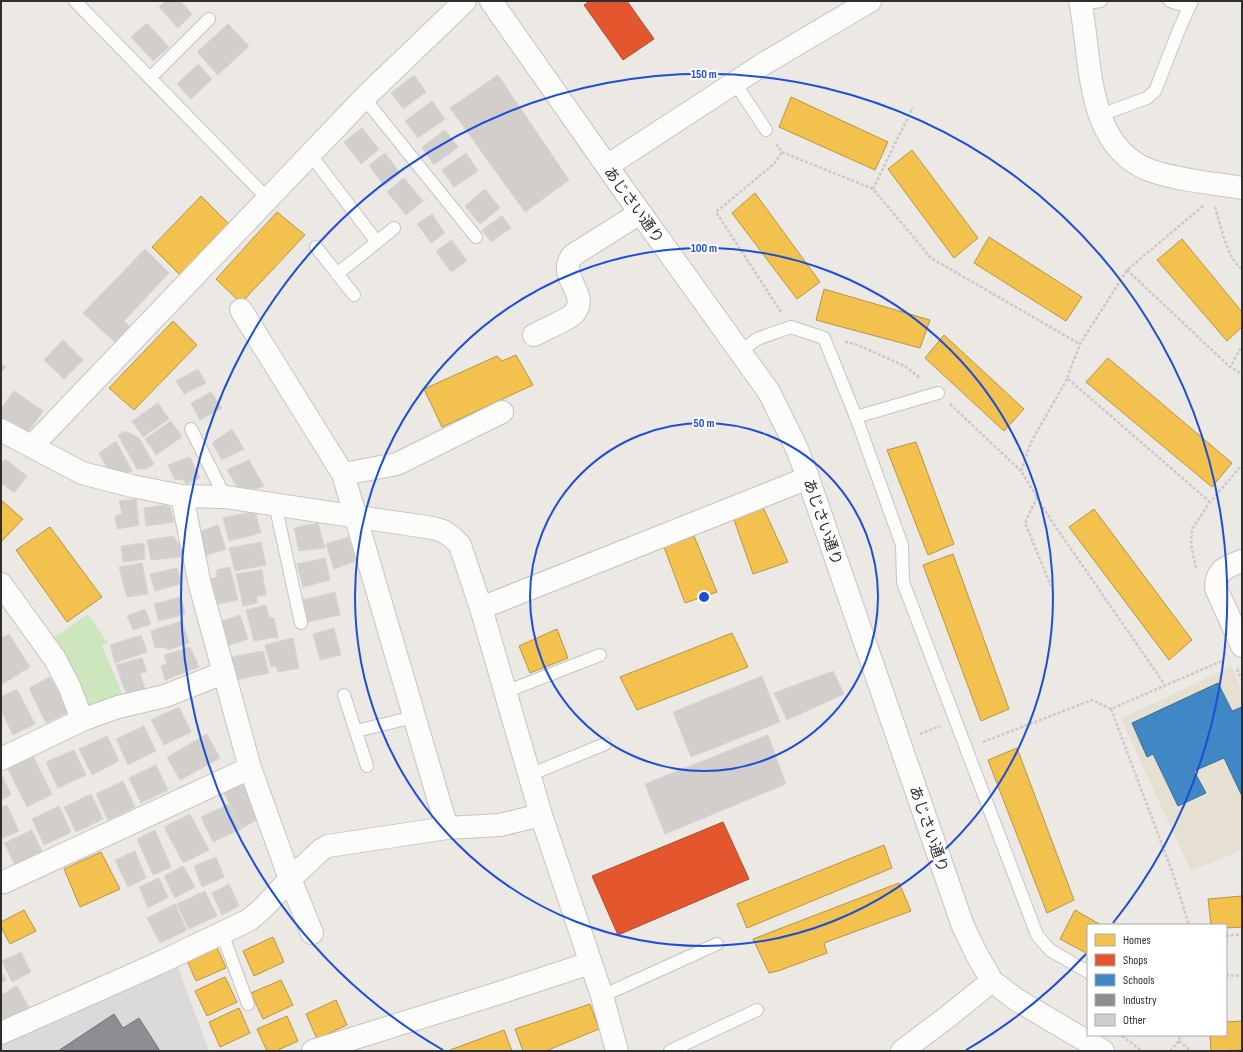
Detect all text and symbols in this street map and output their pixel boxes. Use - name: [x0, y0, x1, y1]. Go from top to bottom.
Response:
- text: 150 m: [691, 67, 717, 82]
- street label: あじさい通り: [599, 163, 668, 247]
- text: 100 m: [691, 241, 717, 256]
- text: 50 m: [694, 416, 714, 431]
- street label: あじさい通り: [799, 477, 846, 568]
- centre of rings: [697, 590, 711, 604]
- street label: あじさい通り: [905, 784, 952, 875]
- legend: [1087, 924, 1227, 1036]
- text: Homes: [1123, 933, 1151, 948]
- text: Shops: [1123, 953, 1148, 968]
- text: Schools: [1123, 973, 1155, 988]
- text: Industry: [1123, 993, 1157, 1008]
- text: Other: [1123, 1013, 1147, 1028]

